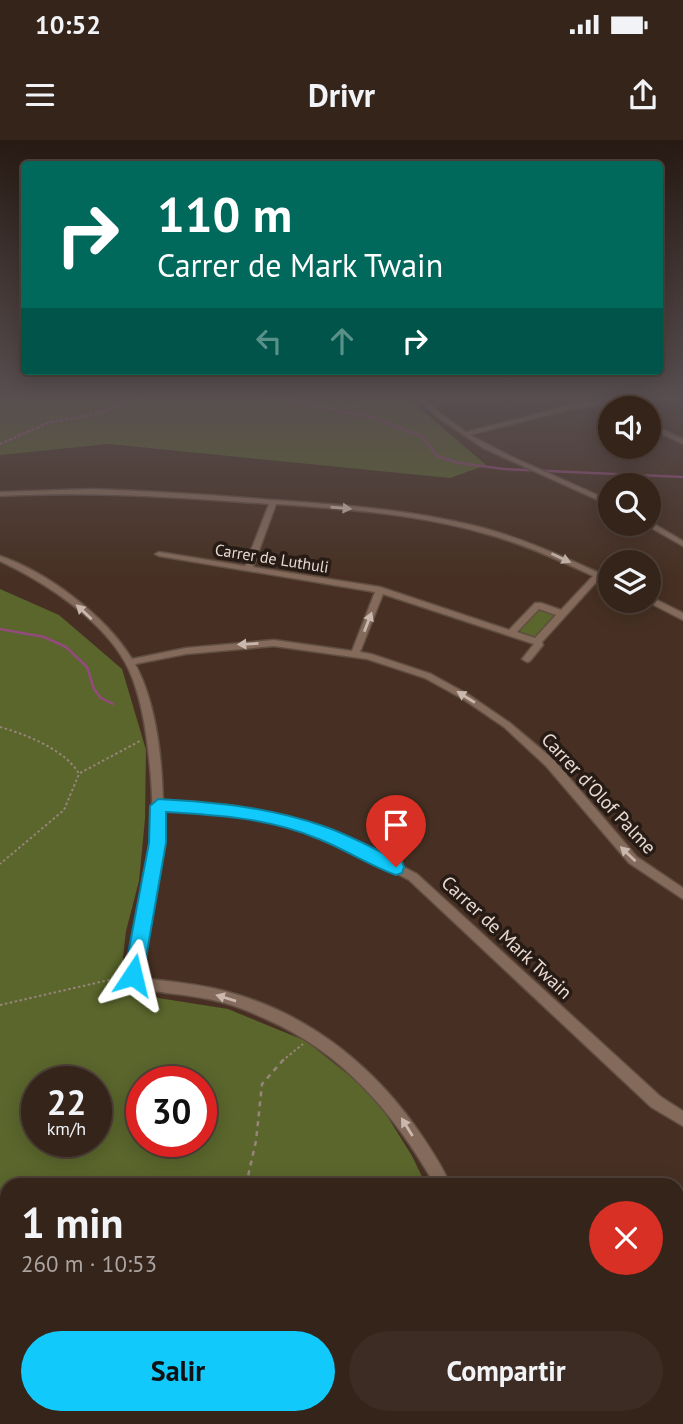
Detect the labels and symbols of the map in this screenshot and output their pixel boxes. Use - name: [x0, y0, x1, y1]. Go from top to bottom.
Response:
- one-way arrow: [330, 503, 352, 514]
- street label: Carrer de Luthuli: [214, 539, 330, 577]
- one-way arrow: [551, 553, 572, 564]
- one-way arrow: [75, 604, 93, 620]
- one-way arrow: [362, 612, 373, 633]
- one-way arrow: [236, 639, 258, 650]
- one-way arrow: [456, 690, 475, 703]
- street label: Carrer d'Olof Palme: [537, 727, 661, 859]
- pin: [366, 795, 426, 867]
- one-way arrow: [620, 847, 637, 863]
- street label: Carrer de Mark Twain: [437, 870, 577, 1004]
- position arrow: [96, 938, 170, 1012]
- one-way arrow: [215, 993, 236, 1003]
- speed limit sign: 30: [126, 1066, 217, 1157]
- one-way arrow: [401, 1117, 414, 1136]

